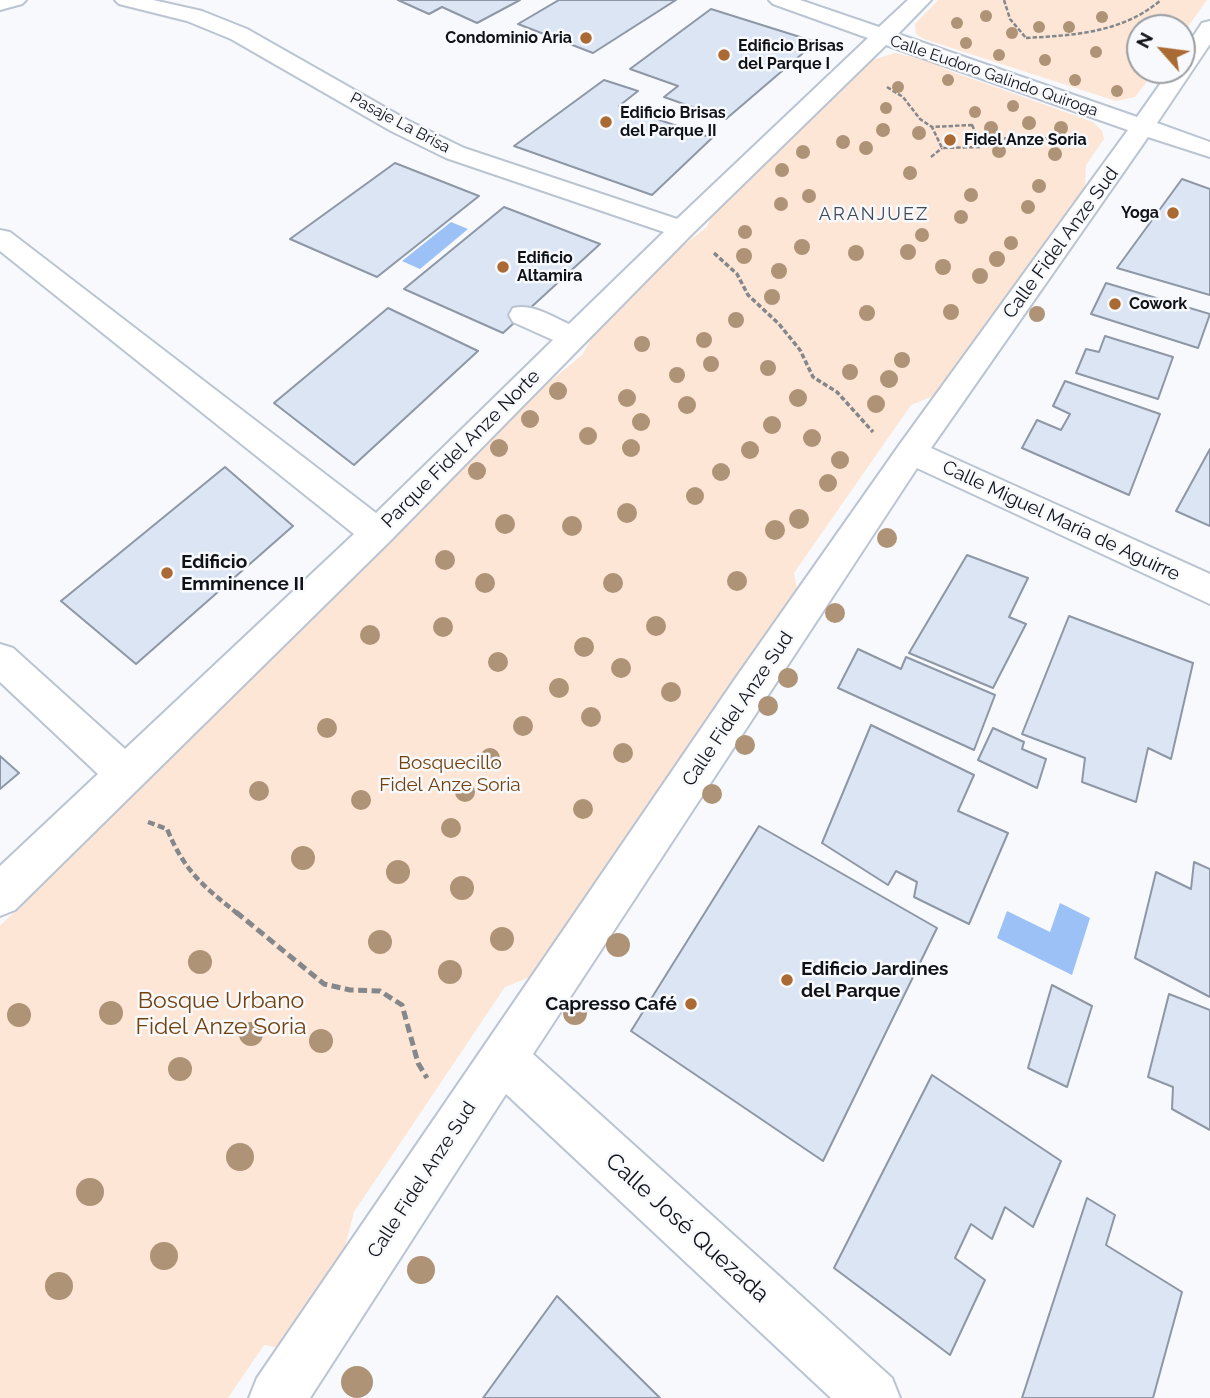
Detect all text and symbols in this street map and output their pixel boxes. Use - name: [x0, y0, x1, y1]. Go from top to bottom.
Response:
- north arrow: [1126, 14, 1196, 84]
- place label: Condominio Aria: [445, 28, 572, 48]
- text: N: [1131, 29, 1157, 52]
- marker: Condominio Aria: [578, 30, 594, 46]
- street label: Calle Eudoro Galindo Quiroga: [887, 31, 1101, 121]
- place label: Edificio Brisas del Parque I: [738, 36, 844, 74]
- marker: Edificio Brisas del Parque I: [716, 47, 732, 63]
- street label: Pasaje La Brisa: [347, 89, 453, 157]
- place label: Edificio Brisas del Parque II: [620, 103, 726, 141]
- marker: Edificio Brisas del Parque II: [598, 114, 614, 130]
- place label: Fidel Anze Soria: [964, 130, 1087, 150]
- marker: Fidel Anze Soria: [942, 132, 958, 148]
- street label: Calle Fidel Anze Sud: [998, 163, 1124, 323]
- place label: Yoga: [1121, 203, 1159, 223]
- district label: ARANJUEZ: [820, 204, 928, 226]
- marker: Yoga: [1165, 205, 1181, 221]
- place label: Edificio Altamira: [517, 248, 582, 286]
- marker: Edificio Altamira: [495, 259, 511, 275]
- place label: Cowork: [1129, 294, 1187, 314]
- marker: Cowork: [1107, 296, 1123, 312]
- street label: Parque Fidel Anze Norte: [377, 365, 545, 533]
- street label: Calle Miguel María de Aguirre: [939, 456, 1183, 586]
- place label: Edificio Emminence II: [181, 551, 304, 595]
- marker: Edificio Emminence II: [159, 565, 175, 581]
- street label: Calle Fidel Anze Sud: [678, 627, 798, 791]
- park label: Bosquecillo Fidel Anze Soria: [379, 752, 521, 796]
- place label: Edificio Jardines del Parque: [801, 958, 948, 1002]
- marker: Edificio Jardines del Parque: [779, 972, 795, 988]
- park label: Bosque Urbano Fidel Anze Soria: [135, 987, 307, 1041]
- place label: Capresso Café: [545, 993, 677, 1015]
- marker: Capresso Café: [683, 996, 699, 1012]
- street label: Calle Fidel Anze Sud: [363, 1098, 481, 1262]
- street label: Calle José Quezada: [600, 1147, 774, 1309]

